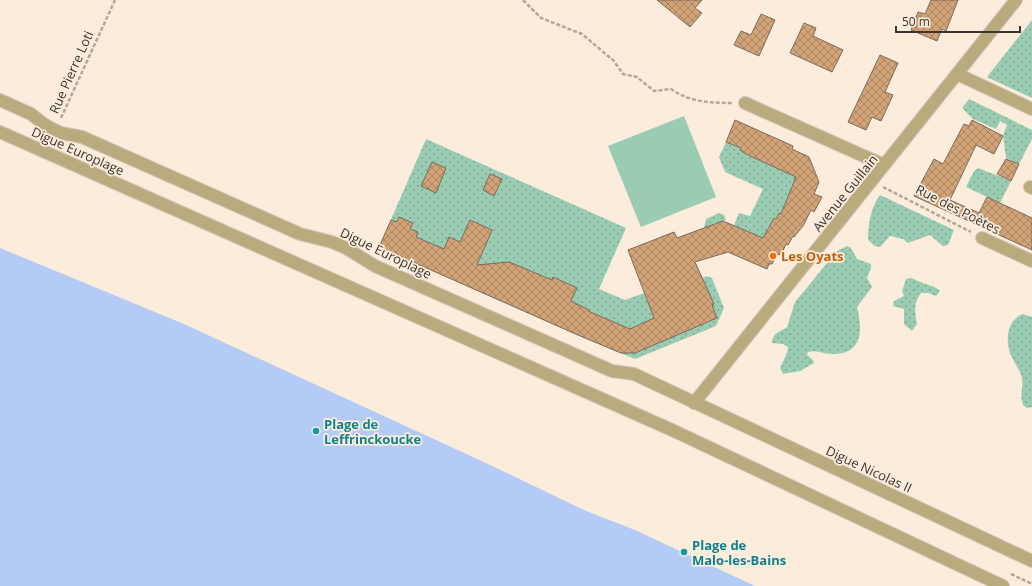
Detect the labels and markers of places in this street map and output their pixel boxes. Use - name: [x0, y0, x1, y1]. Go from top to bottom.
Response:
- place label: Les Oyats: [781, 247, 844, 265]
- marker: Les Oyats: [768, 251, 778, 261]
- place label: Plage de Leffrinckoucke: [324, 415, 422, 448]
- marker: Plage de Leffrinckoucke: [311, 426, 321, 436]
- place label: Plage de Malo-les-Bains: [692, 536, 786, 569]
- marker: Plage de Malo-les-Bains: [679, 547, 689, 557]

